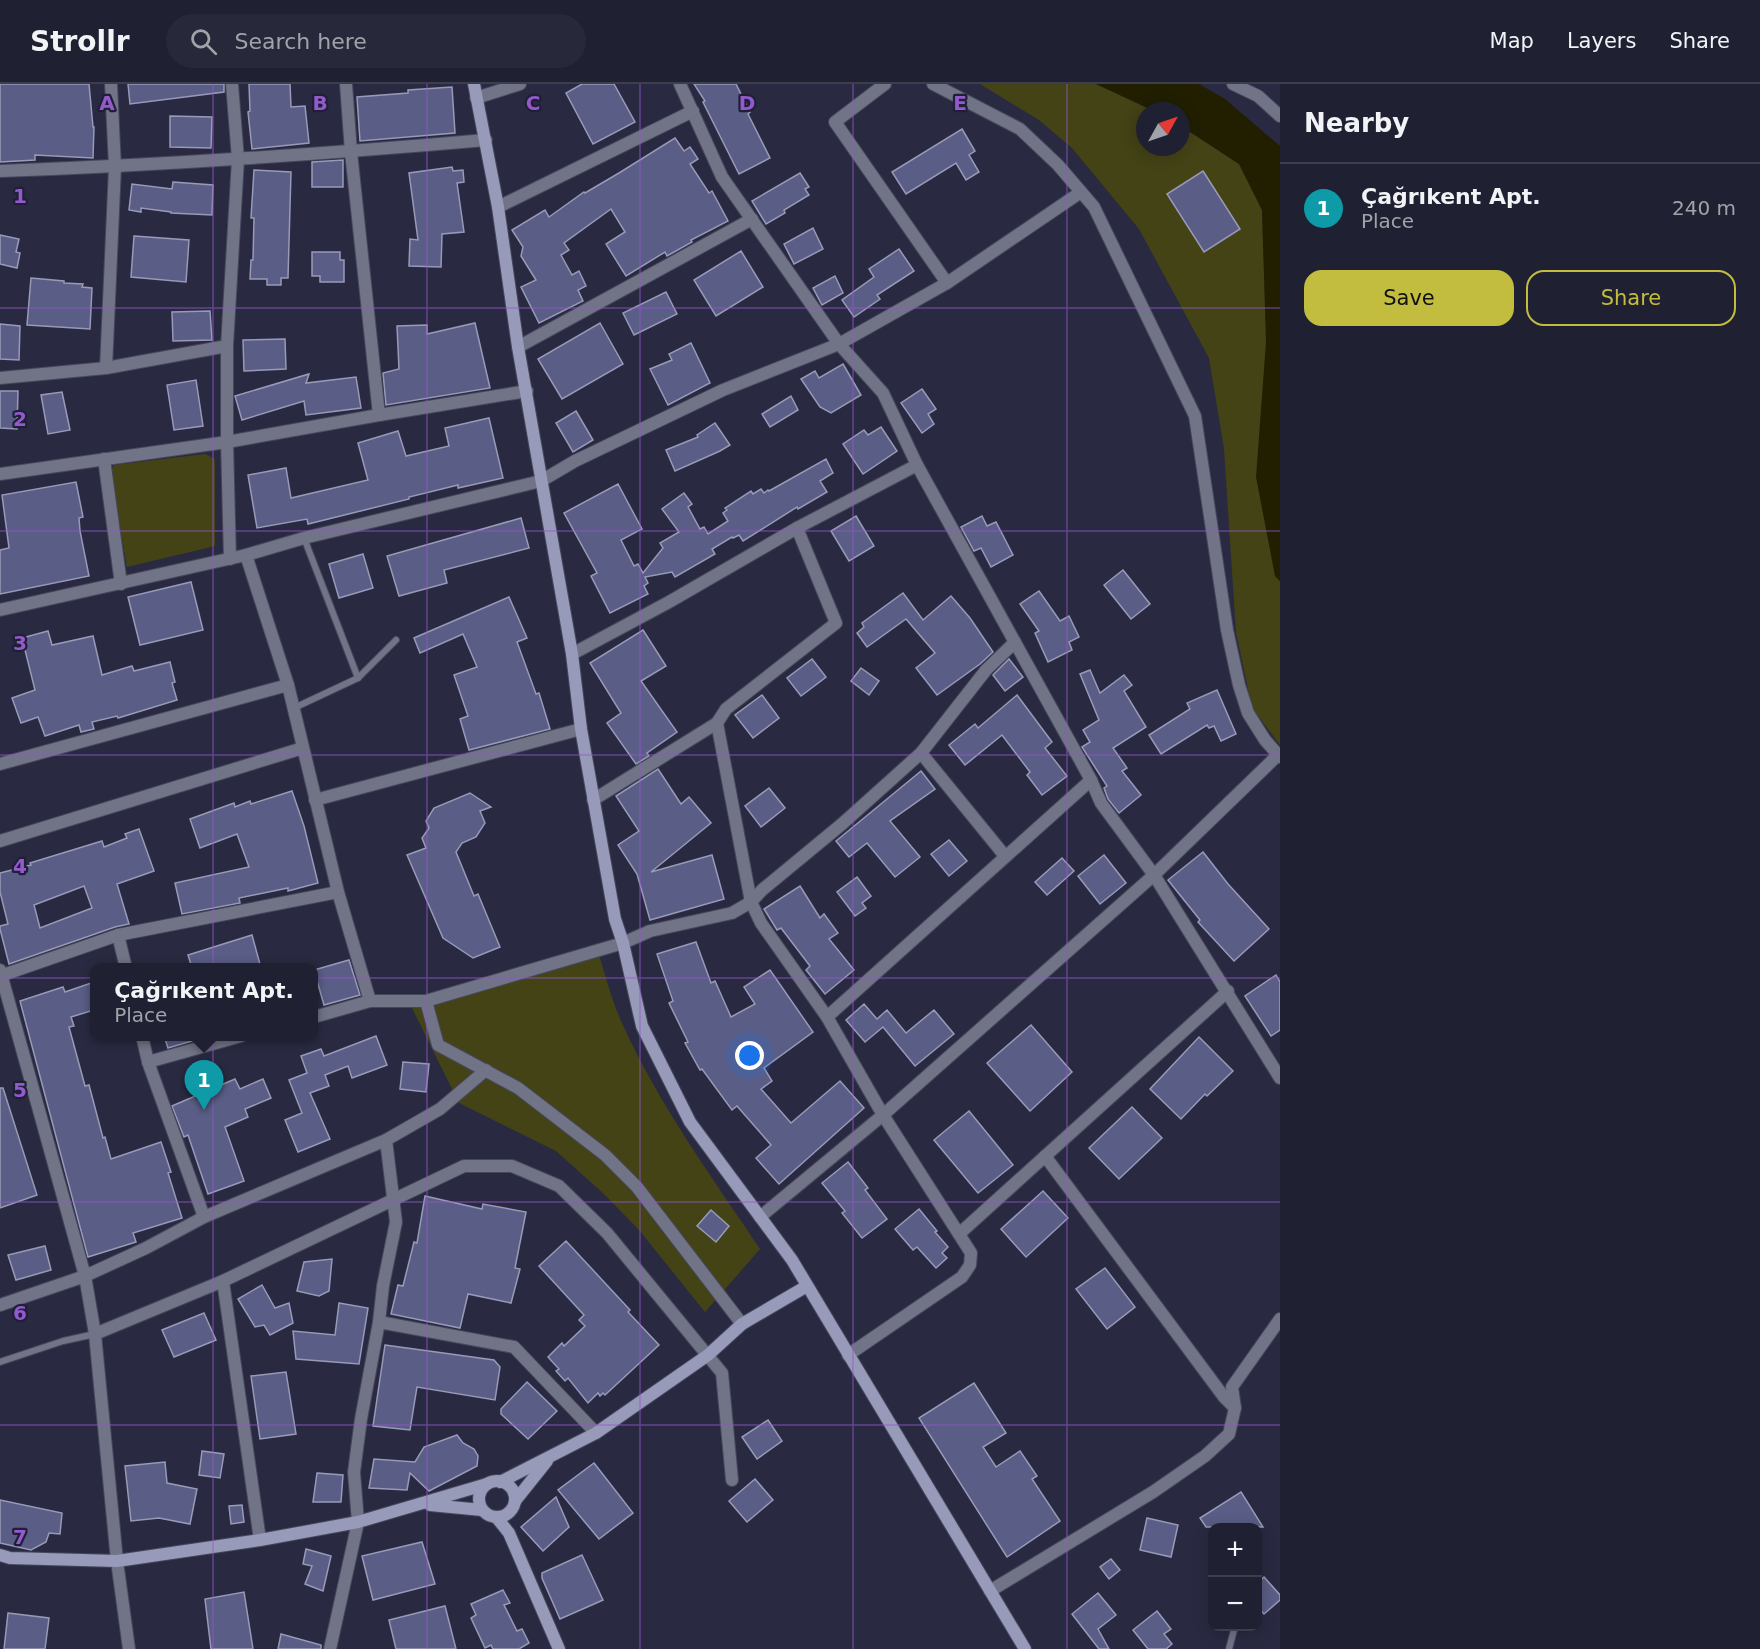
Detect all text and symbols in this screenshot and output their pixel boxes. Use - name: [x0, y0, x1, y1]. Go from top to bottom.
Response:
- search box: [166, 14, 586, 68]
- text: Strollr: [30, 25, 130, 58]
- icon: search: [187, 25, 220, 58]
- text: Search here: [235, 29, 367, 54]
- text: Map: [1490, 29, 1534, 53]
- text: Layers: [1567, 29, 1636, 53]
- text: Share: [1669, 29, 1730, 53]
- text: A: [99, 91, 115, 115]
- text: B: [312, 91, 328, 115]
- text: C: [526, 91, 540, 115]
- text: D: [739, 91, 755, 115]
- text: E: [953, 91, 967, 115]
- north arrow: [1136, 102, 1190, 156]
- text: Nearby: [1304, 108, 1409, 138]
- text: 1: [13, 184, 27, 208]
- text: Çağrıkent Apt.: [1361, 184, 1541, 209]
- text: 1: [1317, 196, 1330, 220]
- text: 240 m: [1672, 196, 1736, 220]
- text: Place: [1361, 209, 1414, 233]
- button: Save: [1304, 270, 1514, 326]
- button: Share: [1526, 270, 1736, 326]
- text: 2: [13, 407, 27, 431]
- text: 3: [13, 631, 27, 655]
- text: 4: [13, 854, 27, 878]
- popup: [90, 963, 318, 1041]
- text: Çağrıkent Apt.: [114, 978, 294, 1003]
- text: Place: [114, 1003, 167, 1027]
- your location: [735, 1041, 764, 1070]
- pin: 1: [184, 1060, 224, 1110]
- text: 5: [13, 1078, 27, 1102]
- text: 6: [13, 1301, 27, 1325]
- map controls: [1208, 1523, 1262, 1631]
- button: +: [1208, 1523, 1262, 1577]
- text: 7: [13, 1525, 27, 1549]
- button: −: [1208, 1577, 1262, 1631]

